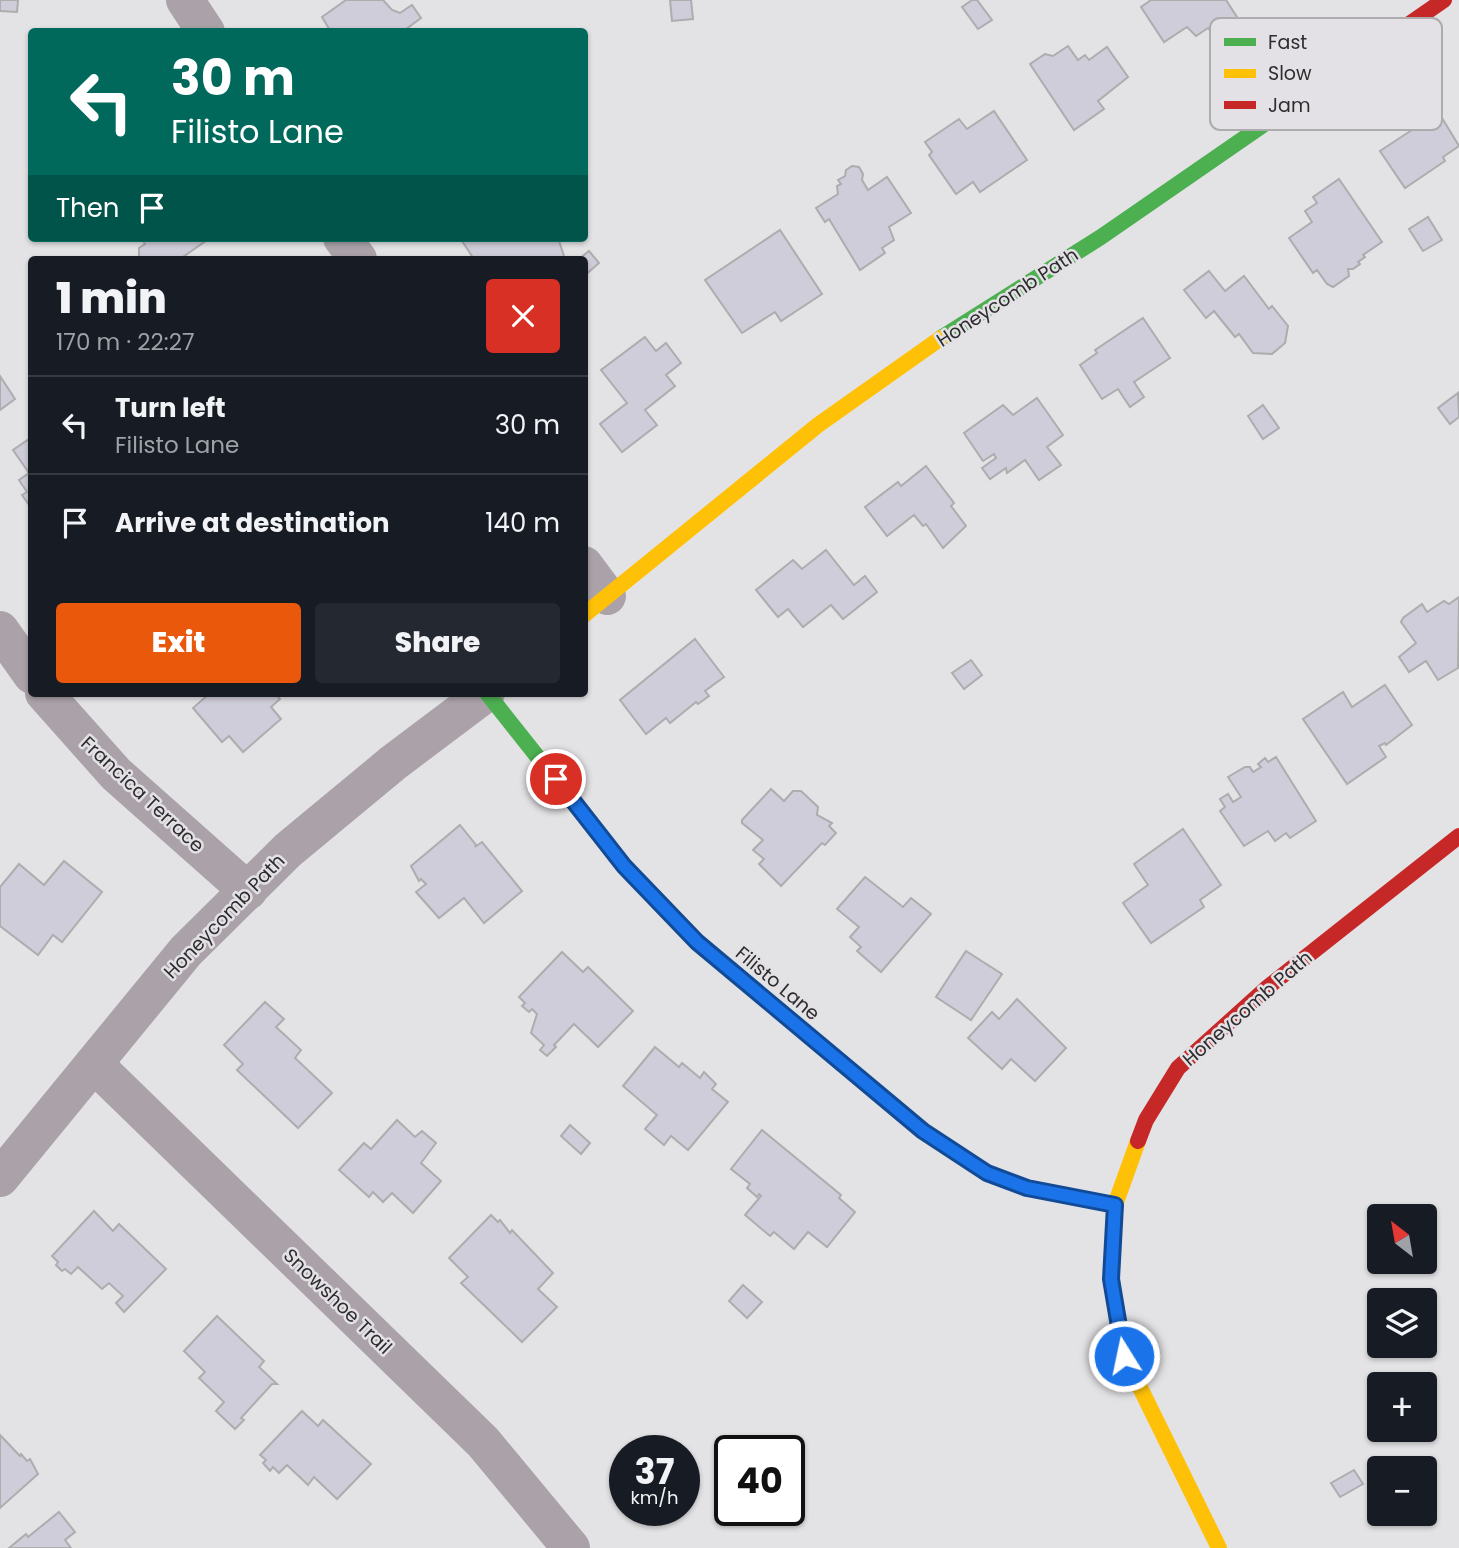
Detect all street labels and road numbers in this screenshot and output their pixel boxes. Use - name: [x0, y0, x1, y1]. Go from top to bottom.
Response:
- street label: Honeycomb Path: [931, 241, 1083, 353]
- street label: Francica Terrace: [75, 730, 210, 859]
- street label: Honeycomb Path: [158, 848, 291, 985]
- street label: Filisto Lane: [730, 940, 826, 1027]
- street label: Honeycomb Path: [1177, 944, 1318, 1072]
- street label: Snowshoe Trail: [277, 1242, 398, 1360]

